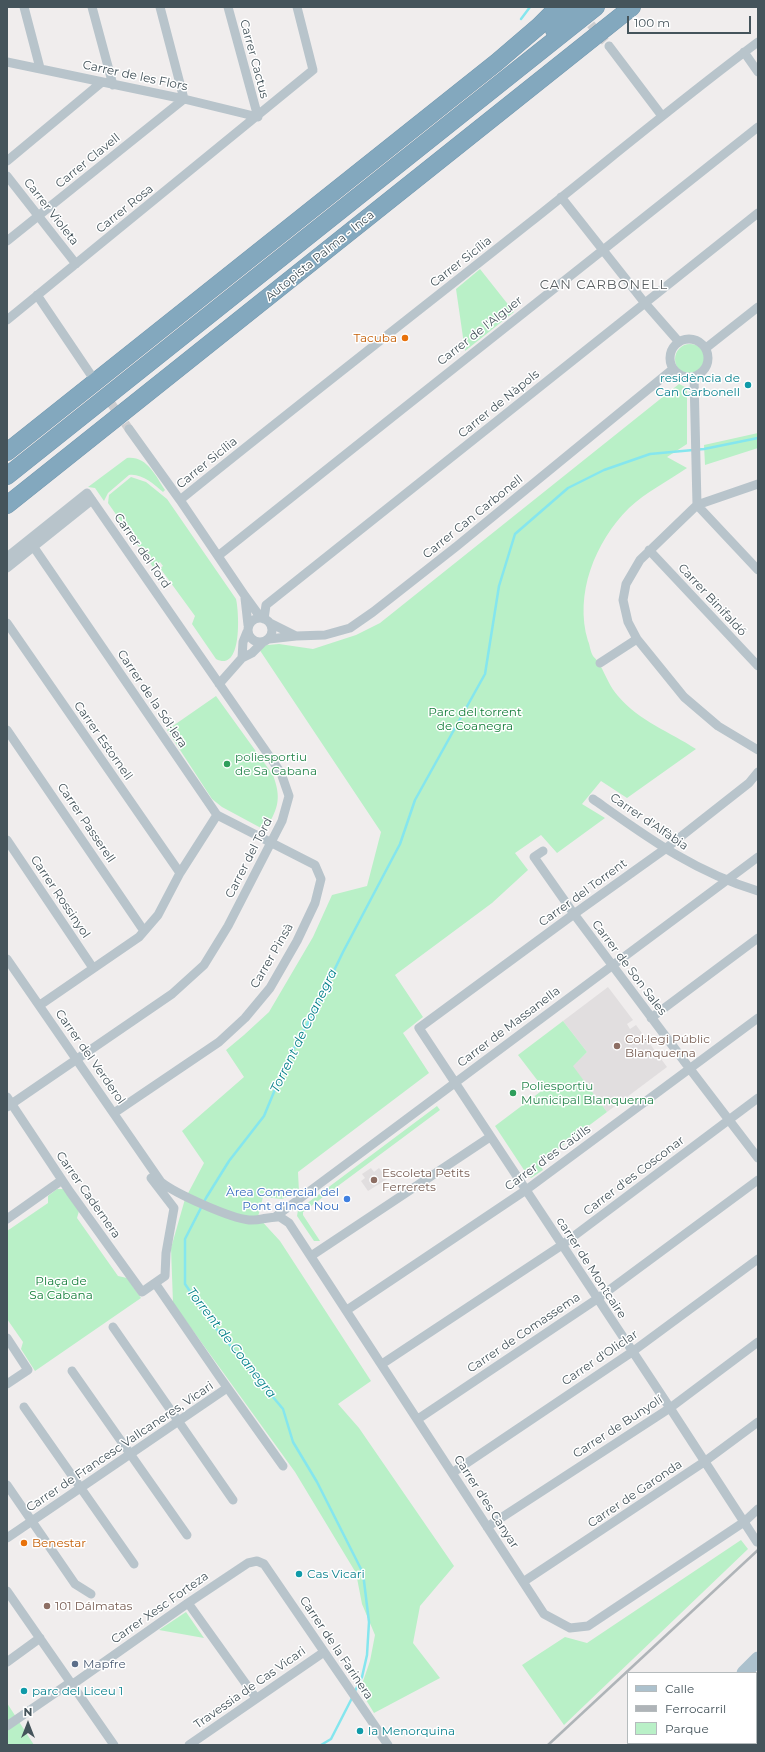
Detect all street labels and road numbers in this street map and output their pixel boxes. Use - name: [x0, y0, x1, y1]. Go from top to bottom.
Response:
- street label: Carrer Cactus: [237, 18, 271, 100]
- street label: Carrer de les Flors: [81, 58, 189, 94]
- street label: Carrer Clavell: [53, 131, 123, 191]
- street label: Carrer Violeta: [20, 176, 82, 248]
- street label: Carrer Rosa: [94, 182, 156, 236]
- street label: Autopista Palma - Inca: [263, 208, 377, 304]
- street label: Carrer Sicília: [427, 234, 495, 290]
- street label: Carrer de l'Alguer: [435, 293, 525, 369]
- street label: Carrer de Nàpols: [456, 367, 542, 441]
- street label: Carrer Sicília: [174, 434, 240, 492]
- street label: Carrer Can Carbonell: [420, 472, 526, 562]
- street label: Carrer del Tord: [111, 511, 173, 591]
- street label: Carrer Binifaldó: [675, 561, 749, 639]
- street label: Carrer de la Sól·lera: [114, 647, 190, 751]
- street label: Carrer Estornell: [71, 699, 135, 783]
- street label: Carrer Passerell: [54, 780, 118, 866]
- street label: Carrer d'Alfàbia: [607, 790, 691, 854]
- street label: Carrer del Tord: [223, 815, 275, 901]
- street label: Carrer Rossinyol: [27, 853, 93, 941]
- street label: Carrer del Torrent: [536, 856, 630, 930]
- street label: Carrer de Son Sales: [588, 918, 670, 1018]
- street label: Carrer Pinsà: [248, 921, 296, 991]
- street label: Carrer de Massanella: [455, 984, 563, 1070]
- street label: Carrer del Verderol: [52, 1007, 128, 1107]
- street label: Carrer d'es Caülls: [502, 1122, 594, 1194]
- street label: Carrer d'es Cosconar: [581, 1133, 687, 1219]
- street label: Carrer Cadernera: [53, 1149, 123, 1241]
- street label: carrer de Montcaire: [553, 1215, 629, 1321]
- street label: Carrer de Comassema: [465, 1290, 583, 1376]
- street label: Carrer d'Oliclar: [559, 1327, 641, 1389]
- street label: Carrer de Francesc Vallcaneres, Vicari: [24, 1379, 216, 1515]
- street label: Carrer de Bunyolí: [571, 1393, 665, 1461]
- street label: Carrer d'es Canyar: [450, 1453, 522, 1551]
- street label: Carrer de Garonda: [585, 1457, 685, 1531]
- street label: Carrer Xesc Forteza: [109, 1569, 211, 1647]
- street label: Carrer de la Farinera: [296, 1594, 376, 1702]
- street label: Travessia de Cas Vicari: [191, 1644, 309, 1732]

